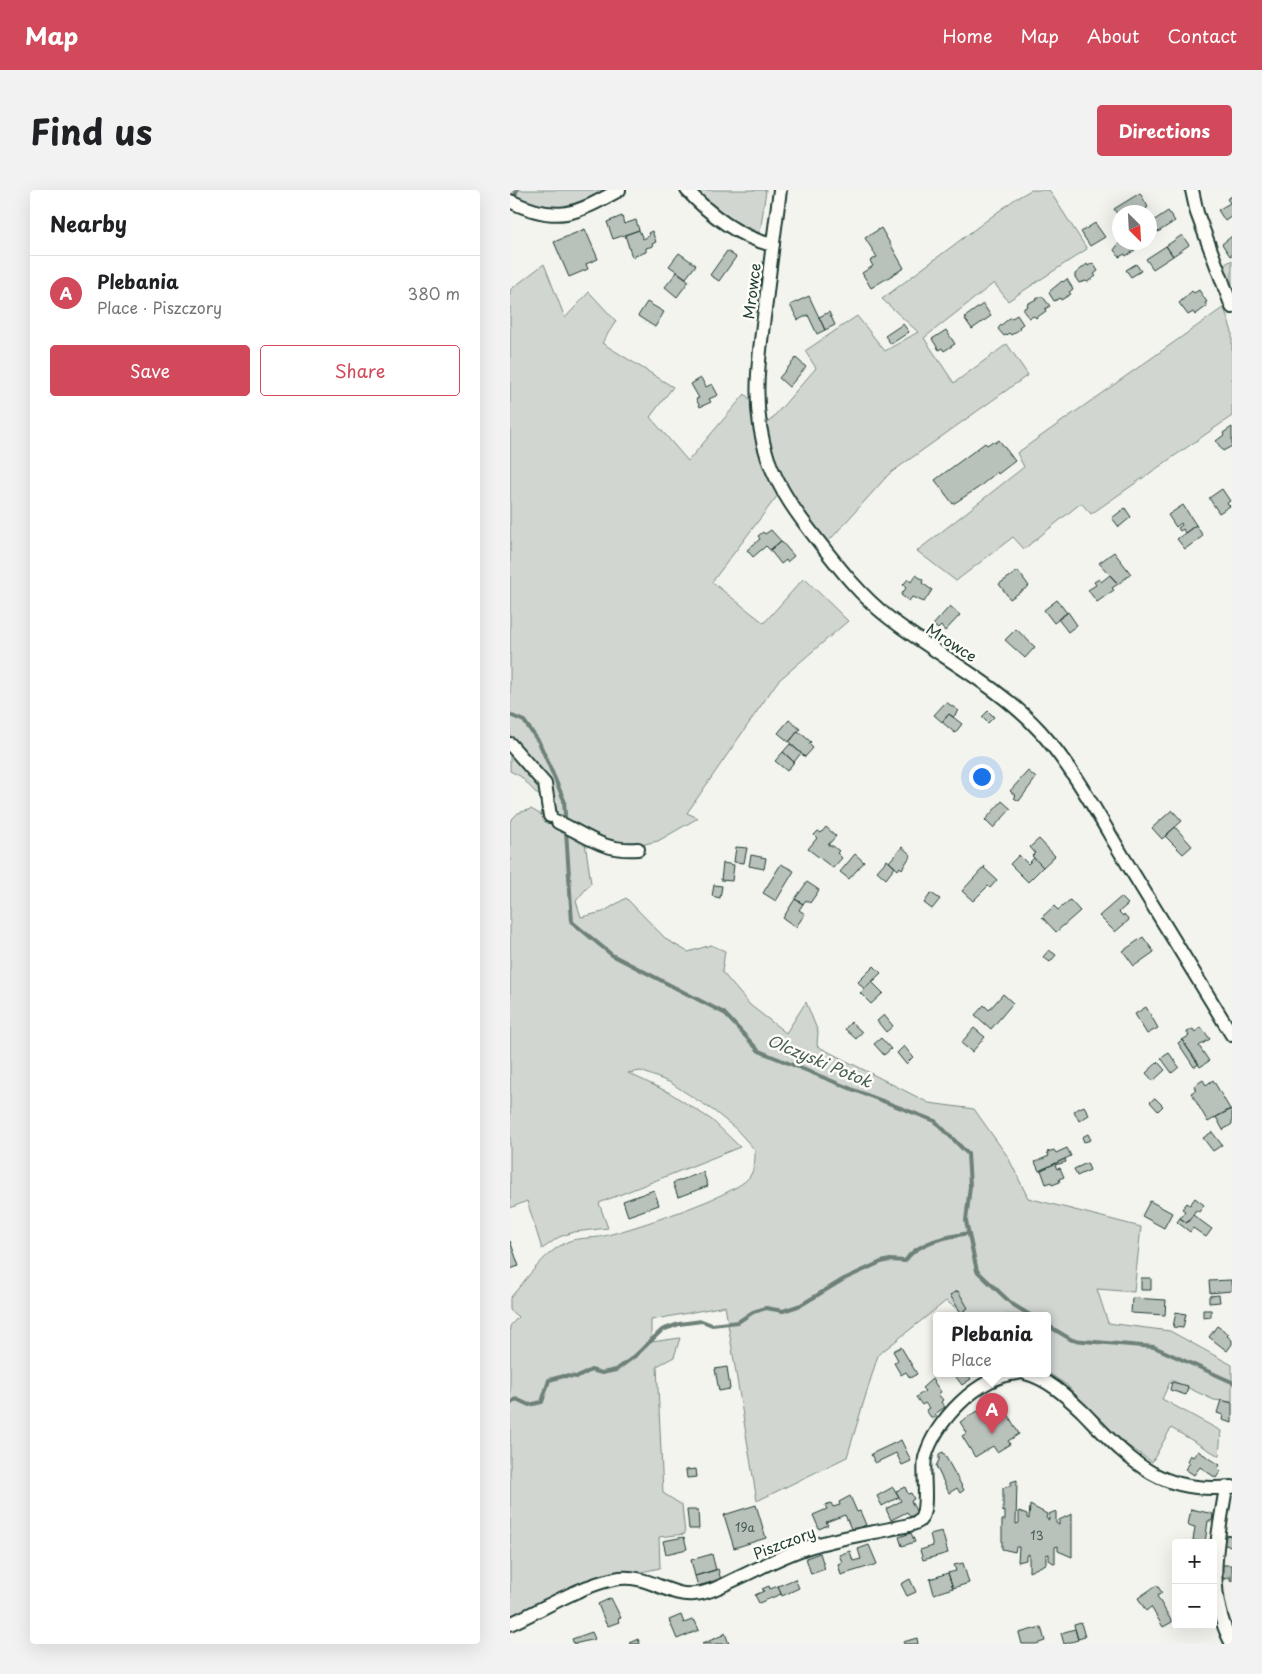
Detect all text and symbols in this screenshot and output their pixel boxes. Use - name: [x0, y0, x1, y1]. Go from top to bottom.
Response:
- text: Map: [25, 17, 78, 53]
- text: Home: [942, 22, 992, 49]
- text: Map: [1020, 22, 1059, 49]
- text: About: [1087, 22, 1139, 49]
- text: Contact: [1167, 22, 1237, 49]
- text: Find us: [30, 104, 152, 157]
- button: Directions: [1097, 105, 1232, 156]
- north arrow: [1112, 205, 1157, 250]
- text: Nearby: [50, 207, 127, 239]
- street label: Mrowce: [736, 262, 766, 320]
- text: Plebania: [97, 267, 179, 295]
- text: A: [60, 281, 72, 305]
- text: 380 m: [408, 281, 460, 305]
- text: Place · Piszczory: [97, 295, 222, 319]
- button: Save: [50, 345, 250, 396]
- button: Share: [260, 345, 460, 396]
- street label: Mrowce: [922, 617, 982, 667]
- your location: [969, 764, 995, 790]
- water label: Olczyski Potok: [764, 1027, 877, 1093]
- popup: [933, 1312, 1051, 1377]
- text: Plebania: [951, 1319, 1033, 1347]
- text: Place: [951, 1347, 992, 1371]
- pin: A: [976, 1393, 1008, 1434]
- house number: 19a: [735, 1518, 756, 1536]
- street label: Piszczory: [750, 1520, 818, 1564]
- house number: 13: [1030, 1526, 1044, 1544]
- map controls: [1172, 1539, 1217, 1629]
- button: +: [1172, 1539, 1217, 1584]
- button: −: [1172, 1584, 1217, 1629]

